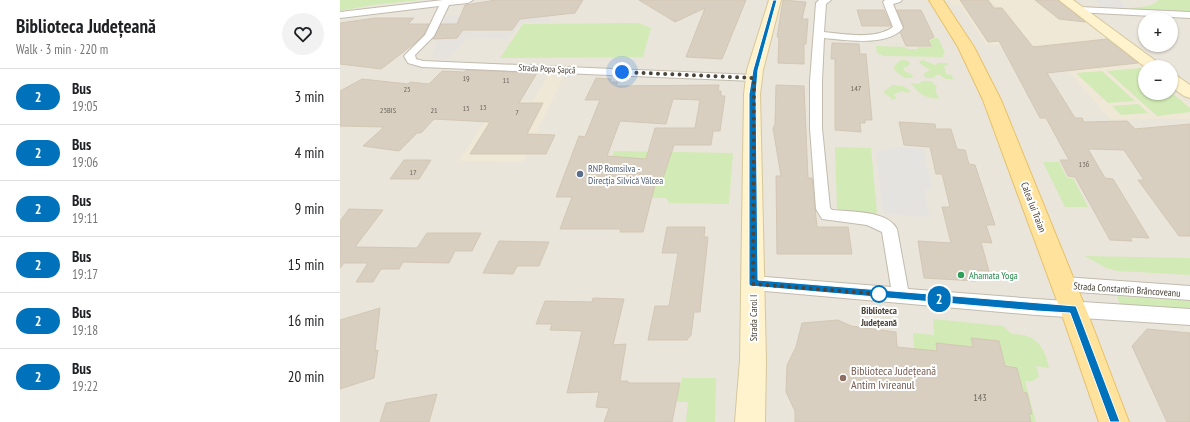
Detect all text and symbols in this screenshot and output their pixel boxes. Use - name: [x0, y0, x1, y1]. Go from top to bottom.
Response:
- map controls: [1138, 12, 1178, 100]
- button: +: [1138, 12, 1178, 52]
- button: heart: [282, 13, 324, 55]
- text: Biblioteca Județeană: [16, 14, 156, 38]
- text: Walk · 3 min · 220 m: [16, 41, 108, 58]
- button: −: [1138, 60, 1178, 100]
- street label: Strada Popa Șapcă: [518, 62, 576, 77]
- your location: [612, 62, 632, 82]
- house number: 19: [462, 73, 470, 83]
- house number: 11: [502, 75, 510, 85]
- text: Bus: [72, 79, 91, 98]
- house number: 147: [851, 83, 862, 93]
- house number: 25: [403, 84, 411, 94]
- text: 3 min: [294, 87, 324, 106]
- text: 2: [35, 88, 41, 106]
- text: 19:05: [72, 98, 98, 115]
- house number: 13: [479, 102, 487, 112]
- house number: 15: [462, 103, 470, 113]
- house number: 25BIS: [380, 105, 397, 115]
- house number: 21: [430, 105, 438, 115]
- house number: 7: [515, 107, 519, 117]
- text: Bus: [72, 135, 91, 154]
- text: 4 min: [294, 143, 324, 162]
- text: 2: [35, 144, 41, 162]
- text: 19:06: [72, 154, 98, 171]
- house number: 136: [1079, 159, 1090, 169]
- place label: RNP Romsilva - Direcția Silvică Vâlcea: [588, 162, 663, 187]
- house number: 17: [409, 167, 417, 177]
- marker: RNP Romsilva - Direcția Silvică Vâlcea: [575, 169, 585, 179]
- street label: Calea lui Traian: [1018, 180, 1049, 234]
- text: Bus: [72, 191, 91, 210]
- text: 9 min: [294, 199, 324, 218]
- text: 2: [35, 200, 41, 218]
- text: 19:11: [72, 210, 98, 227]
- text: Bus: [72, 247, 91, 266]
- text: 15 min: [288, 255, 324, 274]
- text: 2: [35, 256, 41, 274]
- text: 19:17: [72, 266, 98, 283]
- place label: Ahamata Yoga: [969, 269, 1018, 282]
- marker: Ahamata Yoga: [956, 270, 966, 280]
- street label: Strada Constantin Brâncoveanu: [1073, 279, 1181, 300]
- marker: Biblioteca Județeană: [870, 285, 888, 303]
- line badge: 2: [926, 286, 952, 312]
- text: 2: [936, 290, 942, 308]
- street label: Strada Carol I: [747, 295, 760, 341]
- text: Bus: [72, 303, 91, 322]
- place label: Biblioteca Județeană: [860, 304, 897, 329]
- text: 16 min: [288, 311, 324, 330]
- text: 2: [35, 312, 41, 330]
- text: 19:18: [72, 322, 98, 339]
- text: Bus: [72, 359, 91, 378]
- place label: Biblioteca Județeană Antim Ivireanul: [851, 363, 936, 392]
- text: 20 min: [288, 367, 324, 386]
- text: 2: [35, 368, 41, 386]
- marker: Biblioteca Județeană Antim Ivireanul: [838, 373, 848, 383]
- text: 19:22: [72, 378, 98, 395]
- house number: 143: [973, 391, 987, 404]

